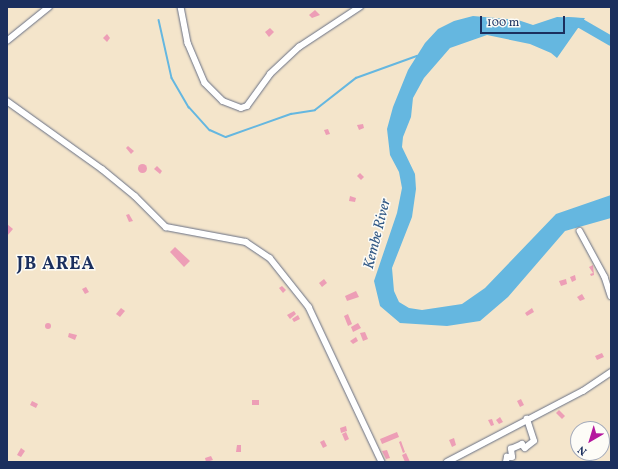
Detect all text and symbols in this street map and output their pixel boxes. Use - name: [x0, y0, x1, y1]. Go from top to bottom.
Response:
- scale bar: [482, 8, 567, 34]
- text: 100 m: [487, 15, 519, 31]
- water label: Kembe River: [361, 197, 395, 271]
- district label: JB AREA: [17, 254, 95, 276]
- north arrow: [570, 421, 610, 461]
- text: N: [575, 442, 591, 458]

